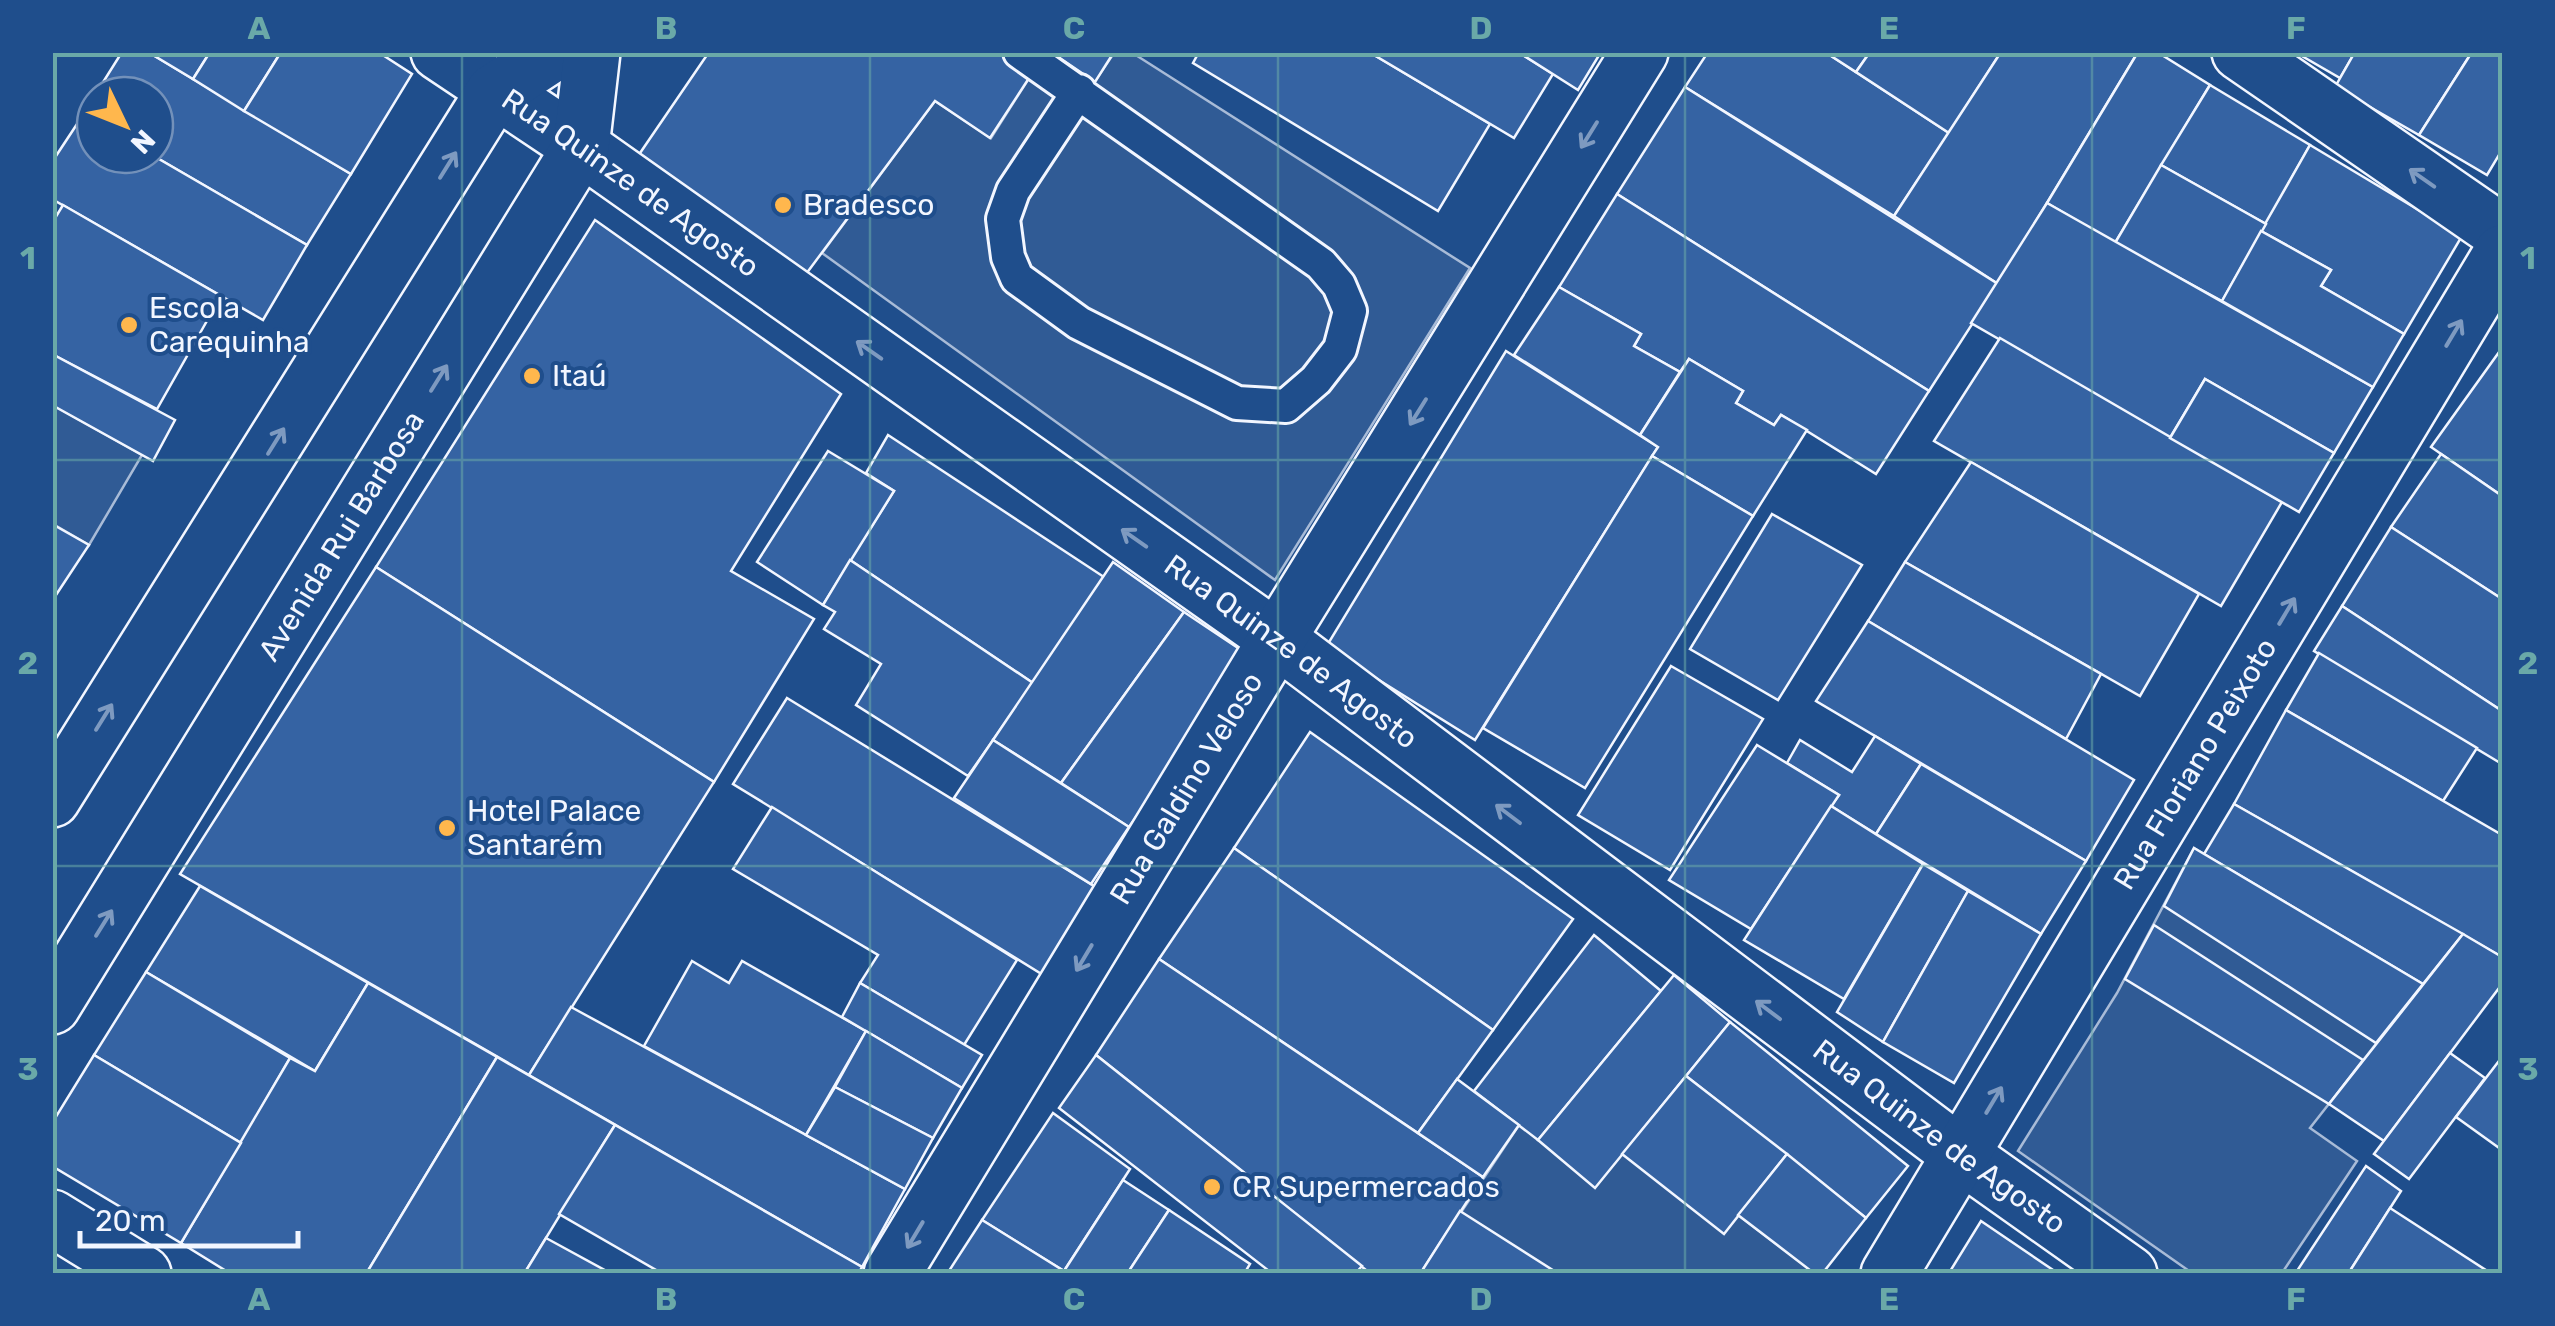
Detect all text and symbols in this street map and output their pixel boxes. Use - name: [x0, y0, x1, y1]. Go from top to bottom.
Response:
- text: A: [248, 9, 271, 47]
- text: B: [655, 9, 677, 47]
- text: C: [1063, 9, 1085, 47]
- text: D: [1470, 9, 1492, 47]
- text: E: [1879, 9, 1899, 47]
- text: F: [2286, 9, 2306, 47]
- north arrow: [75, 75, 175, 175]
- street label: Rua Quinze de Agosto: [495, 81, 766, 285]
- one-way arrow: [1579, 121, 1599, 149]
- text: N: [124, 123, 162, 160]
- one-way arrow: [438, 151, 458, 180]
- one-way arrow: [2409, 168, 2437, 189]
- place label: Bradesco: [803, 187, 934, 223]
- marker: Bradesco: [772, 194, 794, 216]
- text: 1: [20, 239, 36, 277]
- text: 1: [2520, 239, 2536, 277]
- place label: Escola Carequinha: [149, 290, 310, 360]
- marker: Escola Carequinha: [118, 314, 140, 336]
- one-way arrow: [2444, 319, 2464, 348]
- one-way arrow: [855, 340, 883, 361]
- place label: Itaú: [552, 358, 607, 394]
- one-way arrow: [429, 364, 449, 393]
- marker: Itaú: [521, 365, 543, 387]
- one-way arrow: [1408, 397, 1428, 426]
- street label: Avenida Rui Barbosa: [251, 405, 432, 667]
- one-way arrow: [266, 427, 286, 456]
- one-way arrow: [1121, 528, 1148, 549]
- street label: Rua Quinze de Agosto: [1157, 547, 1425, 757]
- one-way arrow: [2277, 597, 2297, 626]
- street label: Rua Floriano Peixoto: [2106, 632, 2284, 896]
- text: 2: [18, 644, 38, 682]
- text: 2: [2518, 644, 2538, 682]
- street label: Rua Galdino Veloso: [1102, 666, 1271, 911]
- one-way arrow: [94, 703, 114, 731]
- place label: Hotel Palace Santarém: [467, 793, 641, 863]
- one-way arrow: [1495, 803, 1522, 824]
- marker: Hotel Palace Santarém: [436, 817, 458, 839]
- one-way arrow: [93, 909, 114, 938]
- one-way arrow: [1074, 943, 1094, 972]
- one-way arrow: [1755, 999, 1782, 1020]
- street label: Rua Quinze de Agosto: [1806, 1032, 2073, 1242]
- text: 3: [17, 1050, 39, 1088]
- text: 3: [2517, 1050, 2539, 1088]
- one-way arrow: [1984, 1086, 2004, 1115]
- place label: CR Supermercados: [1232, 1169, 1500, 1205]
- marker: CR Supermercados: [1201, 1176, 1223, 1198]
- scale bar: [80, 1186, 298, 1248]
- text: 20 m: [95, 1203, 166, 1239]
- one-way arrow: [905, 1221, 925, 1249]
- text: A: [248, 1280, 271, 1318]
- text: B: [655, 1280, 677, 1318]
- text: C: [1063, 1280, 1085, 1318]
- text: D: [1470, 1280, 1492, 1318]
- text: E: [1879, 1280, 1899, 1318]
- text: F: [2286, 1280, 2306, 1318]

